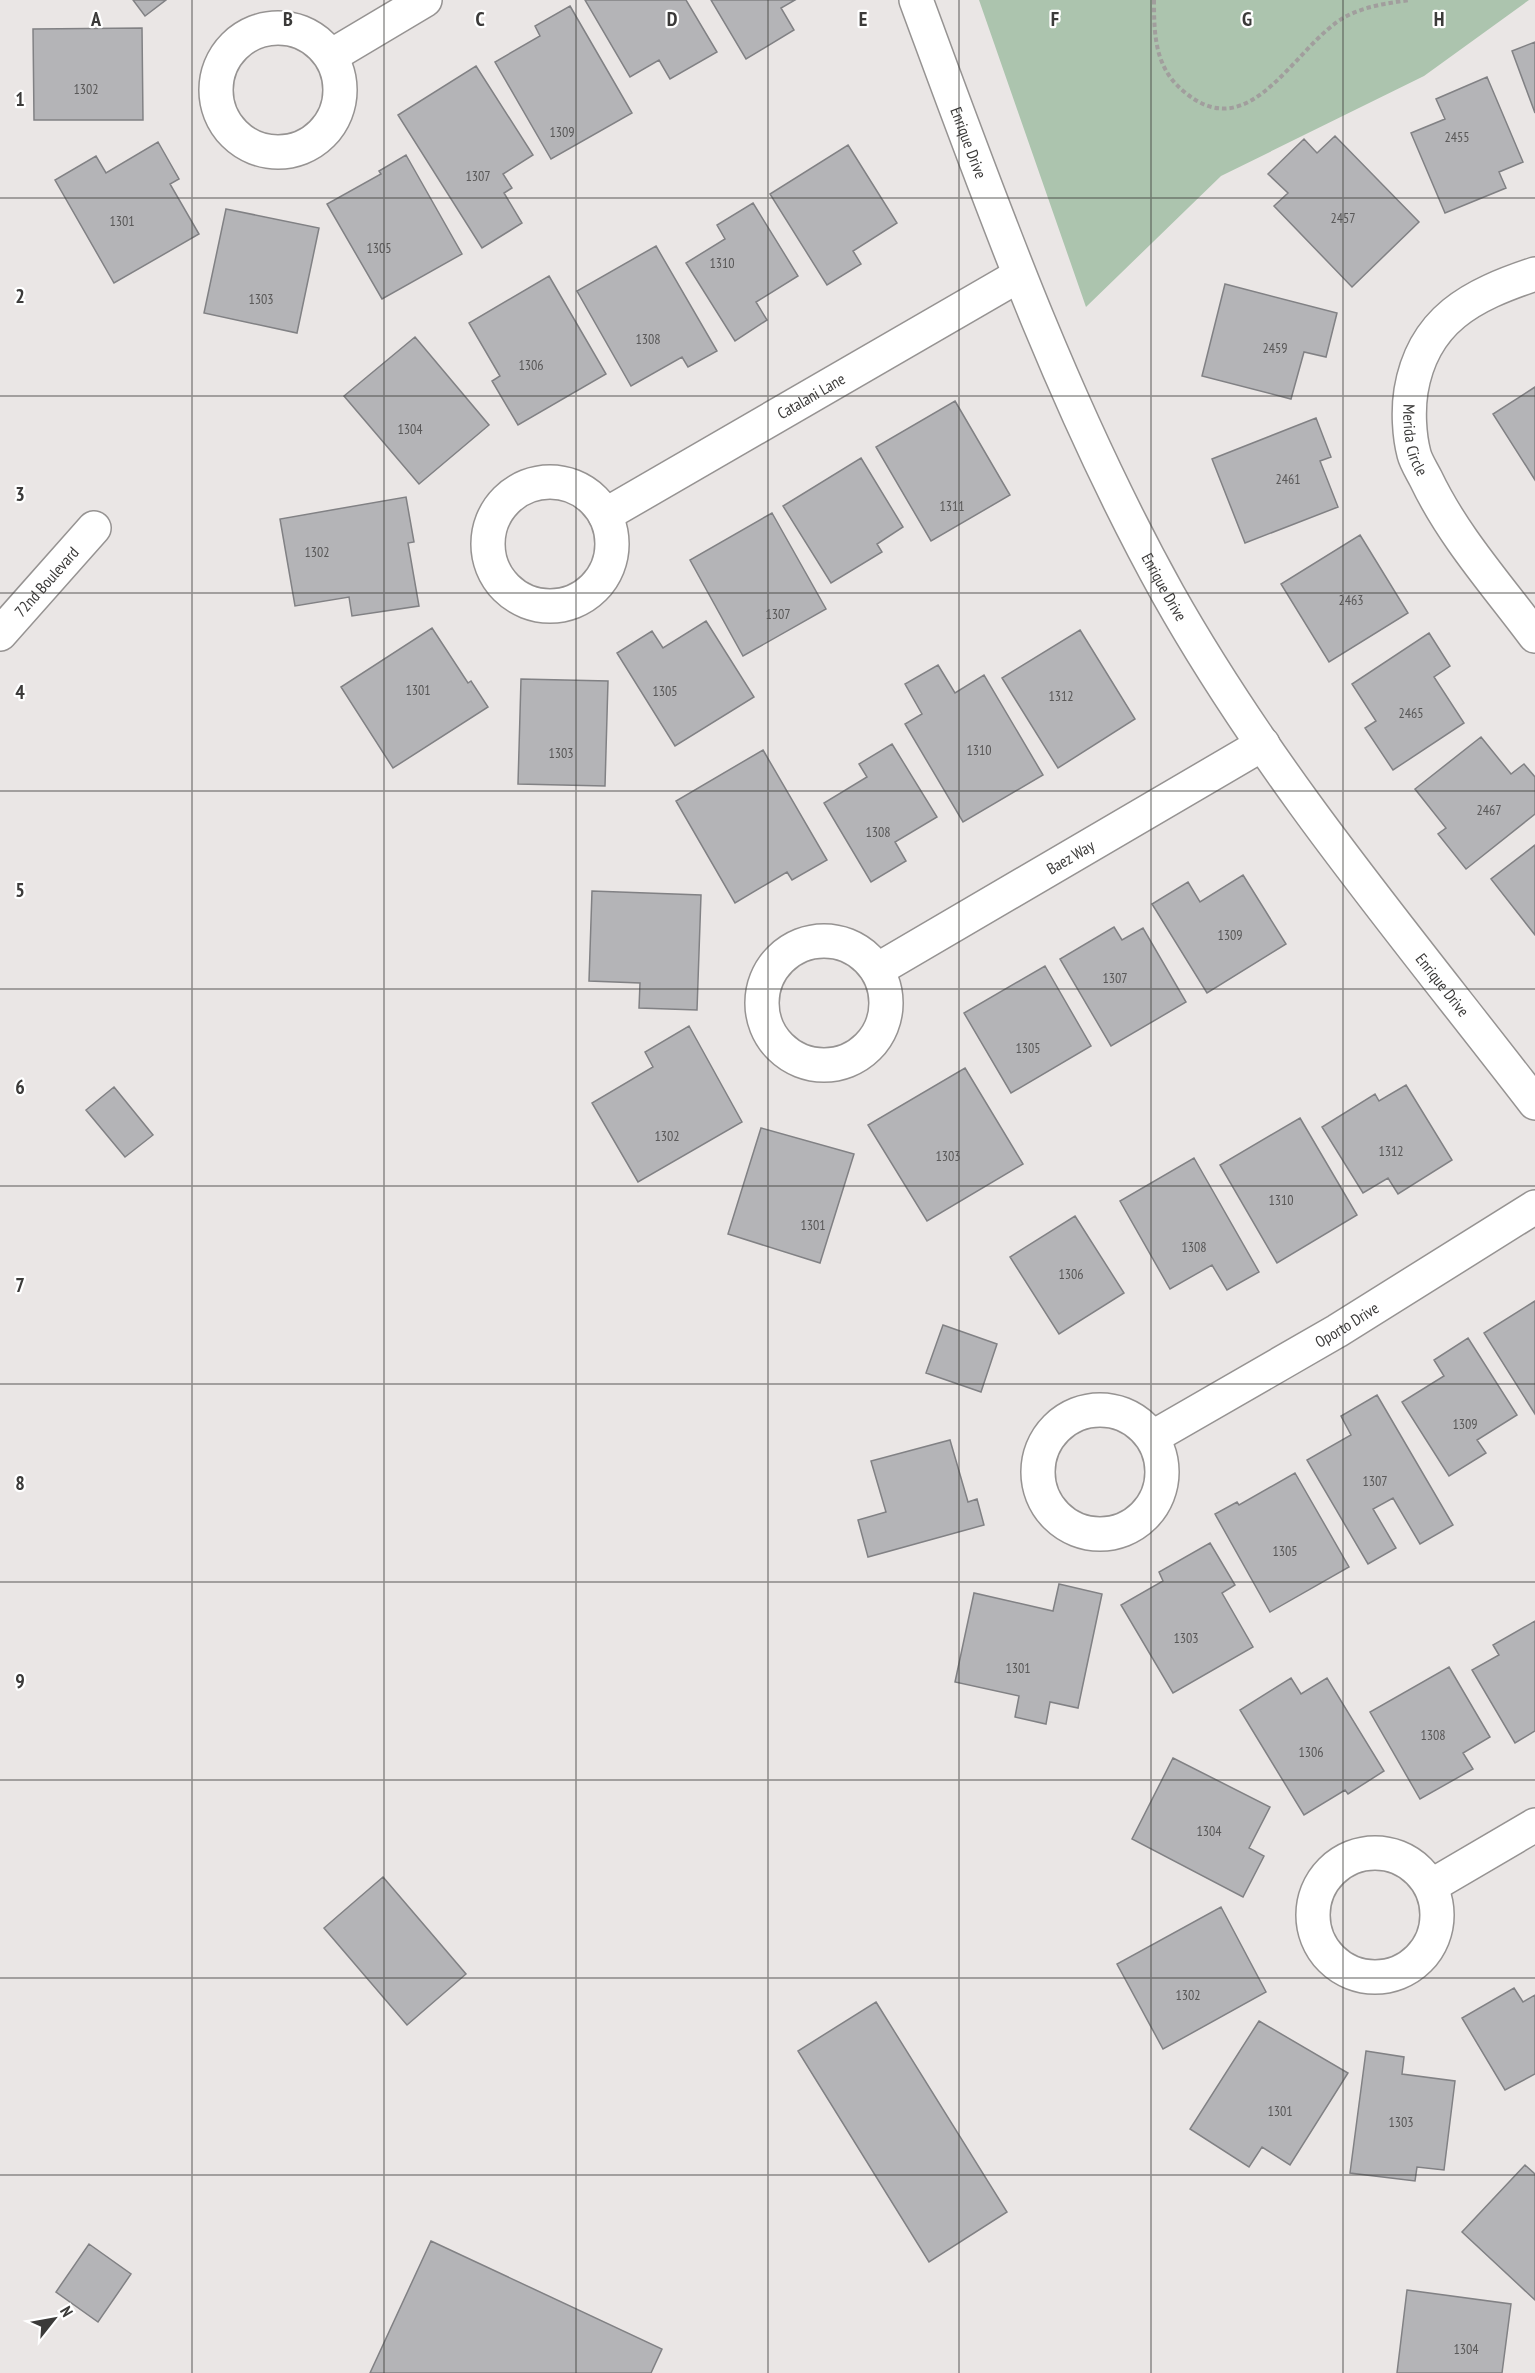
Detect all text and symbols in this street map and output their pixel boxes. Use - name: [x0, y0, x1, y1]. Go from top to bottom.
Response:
- text: A: [90, 6, 102, 32]
- text: B: [283, 6, 293, 32]
- text: C: [475, 6, 485, 32]
- text: D: [667, 6, 678, 32]
- text: E: [859, 6, 867, 32]
- text: F: [1051, 6, 1059, 32]
- text: G: [1242, 6, 1252, 32]
- text: H: [1434, 6, 1444, 32]
- house number: 1302: [73, 80, 99, 98]
- text: 1: [15, 86, 25, 112]
- street label: Enrique Drive: [946, 104, 991, 181]
- house number: 1309: [549, 123, 575, 141]
- house number: 2455: [1444, 128, 1470, 146]
- house number: 1307: [465, 167, 491, 185]
- house number: 2457: [1330, 209, 1356, 227]
- house number: 1301: [109, 212, 135, 230]
- house number: 1305: [366, 239, 392, 257]
- house number: 1310: [709, 254, 735, 272]
- text: 2: [15, 283, 25, 309]
- house number: 1303: [248, 290, 274, 308]
- house number: 1308: [635, 330, 661, 348]
- house number: 2459: [1262, 339, 1288, 357]
- house number: 1306: [518, 356, 544, 374]
- street label: Catalani Lane: [774, 368, 848, 423]
- street label: Merida Circle: [1399, 404, 1432, 479]
- house number: 1304: [397, 420, 423, 438]
- house number: 2461: [1275, 470, 1301, 488]
- text: 3: [15, 481, 25, 507]
- house number: 1311: [939, 497, 965, 515]
- street label: 72nd Boulevard: [10, 542, 83, 621]
- house number: 1302: [304, 543, 330, 561]
- street label: Enrique Drive: [1138, 549, 1191, 625]
- house number: 2463: [1338, 591, 1364, 609]
- house number: 1307: [765, 605, 791, 623]
- text: 4: [15, 679, 25, 705]
- house number: 1301: [405, 681, 431, 699]
- house number: 1305: [652, 682, 678, 700]
- house number: 1312: [1048, 687, 1074, 705]
- house number: 2465: [1398, 704, 1424, 722]
- house number: 1310: [966, 741, 992, 759]
- house number: 1303: [548, 744, 574, 762]
- house number: 2467: [1476, 801, 1502, 819]
- house number: 1308: [865, 823, 891, 841]
- street label: Baez Way: [1043, 835, 1098, 878]
- text: 5: [15, 877, 25, 903]
- house number: 1309: [1217, 926, 1243, 944]
- street label: Enrique Drive: [1412, 949, 1474, 1020]
- house number: 1307: [1102, 969, 1128, 987]
- house number: 1305: [1015, 1039, 1041, 1057]
- text: 6: [15, 1074, 25, 1100]
- house number: 1302: [654, 1127, 680, 1145]
- house number: 1312: [1378, 1142, 1404, 1160]
- house number: 1303: [935, 1147, 961, 1165]
- house number: 1310: [1268, 1191, 1294, 1209]
- house number: 1301: [800, 1216, 826, 1234]
- house number: 1308: [1181, 1238, 1207, 1256]
- house number: 1306: [1058, 1265, 1084, 1283]
- text: 7: [15, 1272, 25, 1298]
- street label: Oporto Drive: [1311, 1297, 1382, 1352]
- house number: 1309: [1452, 1415, 1478, 1433]
- text: 8: [15, 1470, 25, 1496]
- house number: 1307: [1362, 1472, 1388, 1490]
- house number: 1305: [1272, 1542, 1298, 1560]
- house number: 1303: [1173, 1629, 1199, 1647]
- house number: 1301: [1005, 1659, 1031, 1677]
- text: 9: [15, 1668, 25, 1694]
- house number: 1308: [1420, 1726, 1446, 1744]
- house number: 1306: [1298, 1743, 1324, 1761]
- house number: 1304: [1196, 1822, 1222, 1840]
- house number: 1302: [1175, 1986, 1201, 2004]
- house number: 1301: [1267, 2102, 1293, 2120]
- house number: 1303: [1388, 2113, 1414, 2131]
- north arrow: [24, 2289, 84, 2349]
- text: N: [56, 2302, 78, 2320]
- house number: 1304: [1453, 2340, 1479, 2358]

